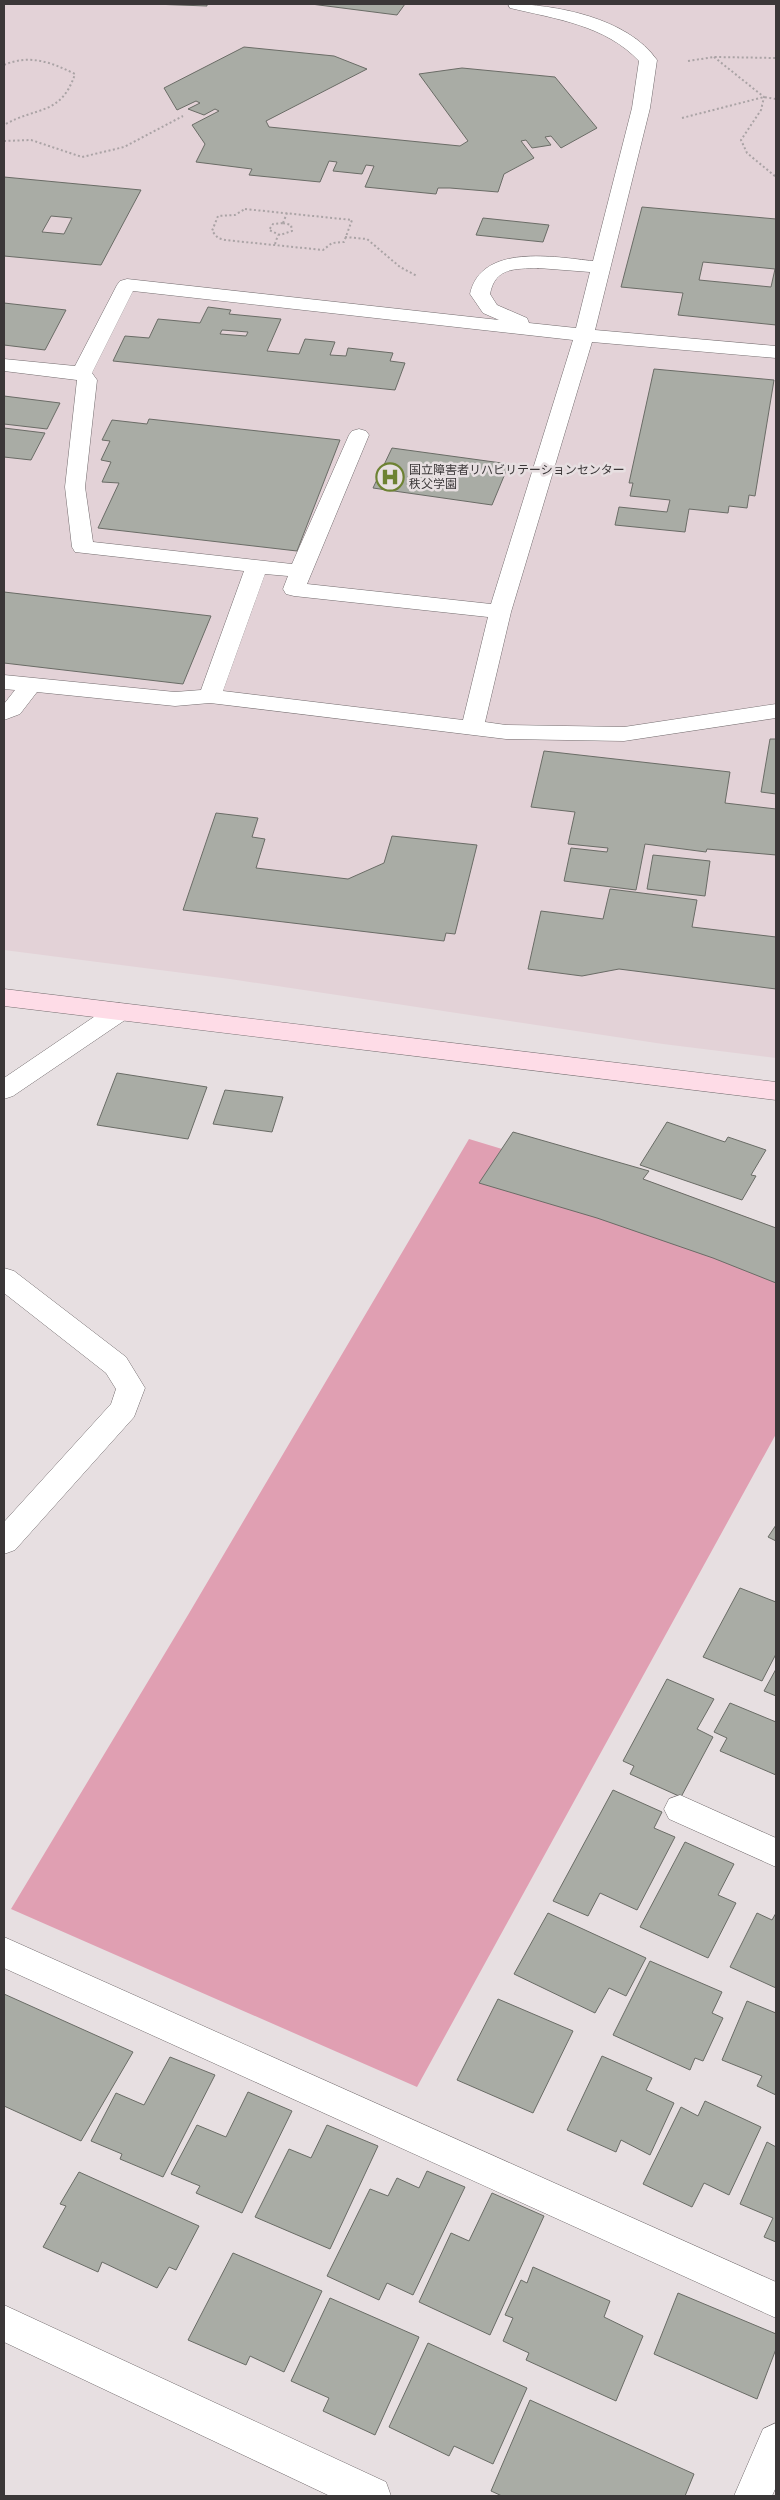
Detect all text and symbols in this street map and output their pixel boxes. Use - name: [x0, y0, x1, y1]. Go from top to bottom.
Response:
- hospital icon: 国立障害者リハビリテーションセンター 秩父学園: [375, 462, 405, 492]
- place label: 国立障害者リハビリテーションセンター 秩父学園: [409, 463, 625, 491]

